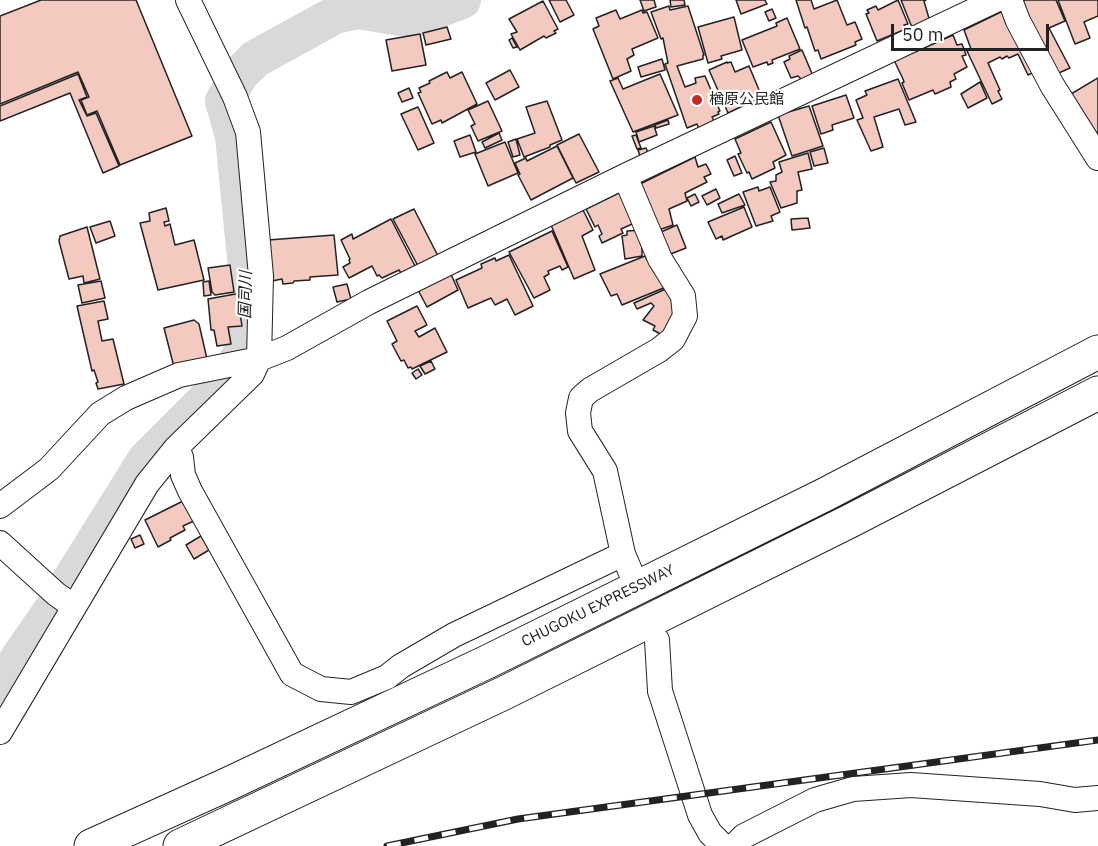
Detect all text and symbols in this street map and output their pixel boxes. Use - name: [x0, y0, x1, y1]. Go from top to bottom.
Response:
- scale bar: [894, 12, 1052, 50]
- text: 50 m: [902, 23, 944, 46]
- place label: 楢原公民館: [709, 91, 784, 109]
- marker: 楢原公民館: [690, 93, 704, 107]
- water label: 国司川: [236, 271, 256, 319]
- street label: CHUGOKU EXPRESSWAY: [519, 561, 677, 651]

